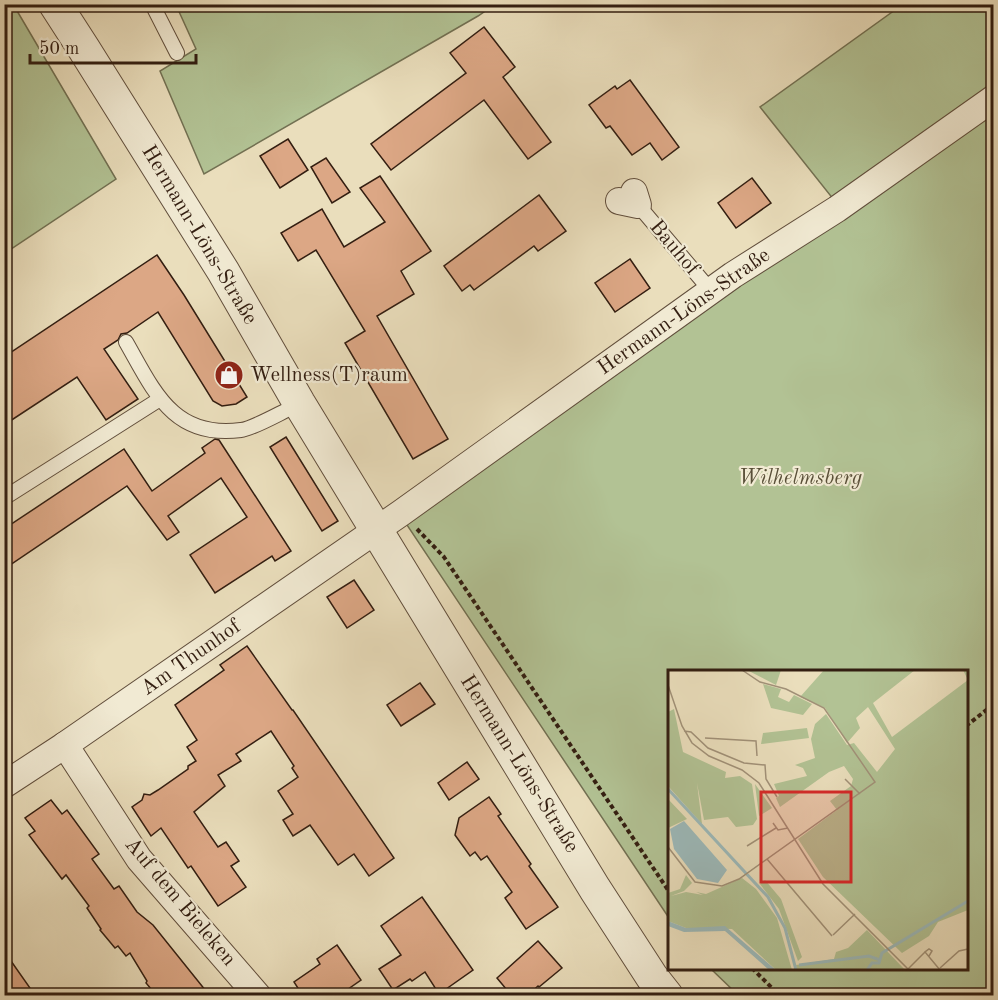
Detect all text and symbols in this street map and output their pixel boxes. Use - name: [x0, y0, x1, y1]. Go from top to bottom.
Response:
- scale bar: [30, 27, 196, 65]
- text: 50 m: [39, 40, 79, 58]
- street label: Hermann-Löns-Straße: [137, 142, 261, 328]
- street label: Bauhof: [645, 216, 704, 280]
- street label: Hermann-Löns-Straße: [594, 245, 774, 379]
- shop icon: Wellness(T)raum: [213, 359, 245, 391]
- place label: Wellness(T)raum: [250, 365, 408, 386]
- park label: Wilhelmsberg: [738, 468, 862, 489]
- street label: Am Thunhof: [137, 615, 246, 700]
- inset map: [668, 670, 968, 970]
- street label: Hermann-Löns-Straße: [456, 671, 582, 857]
- street label: Auf dem Bieleken: [120, 834, 240, 970]

